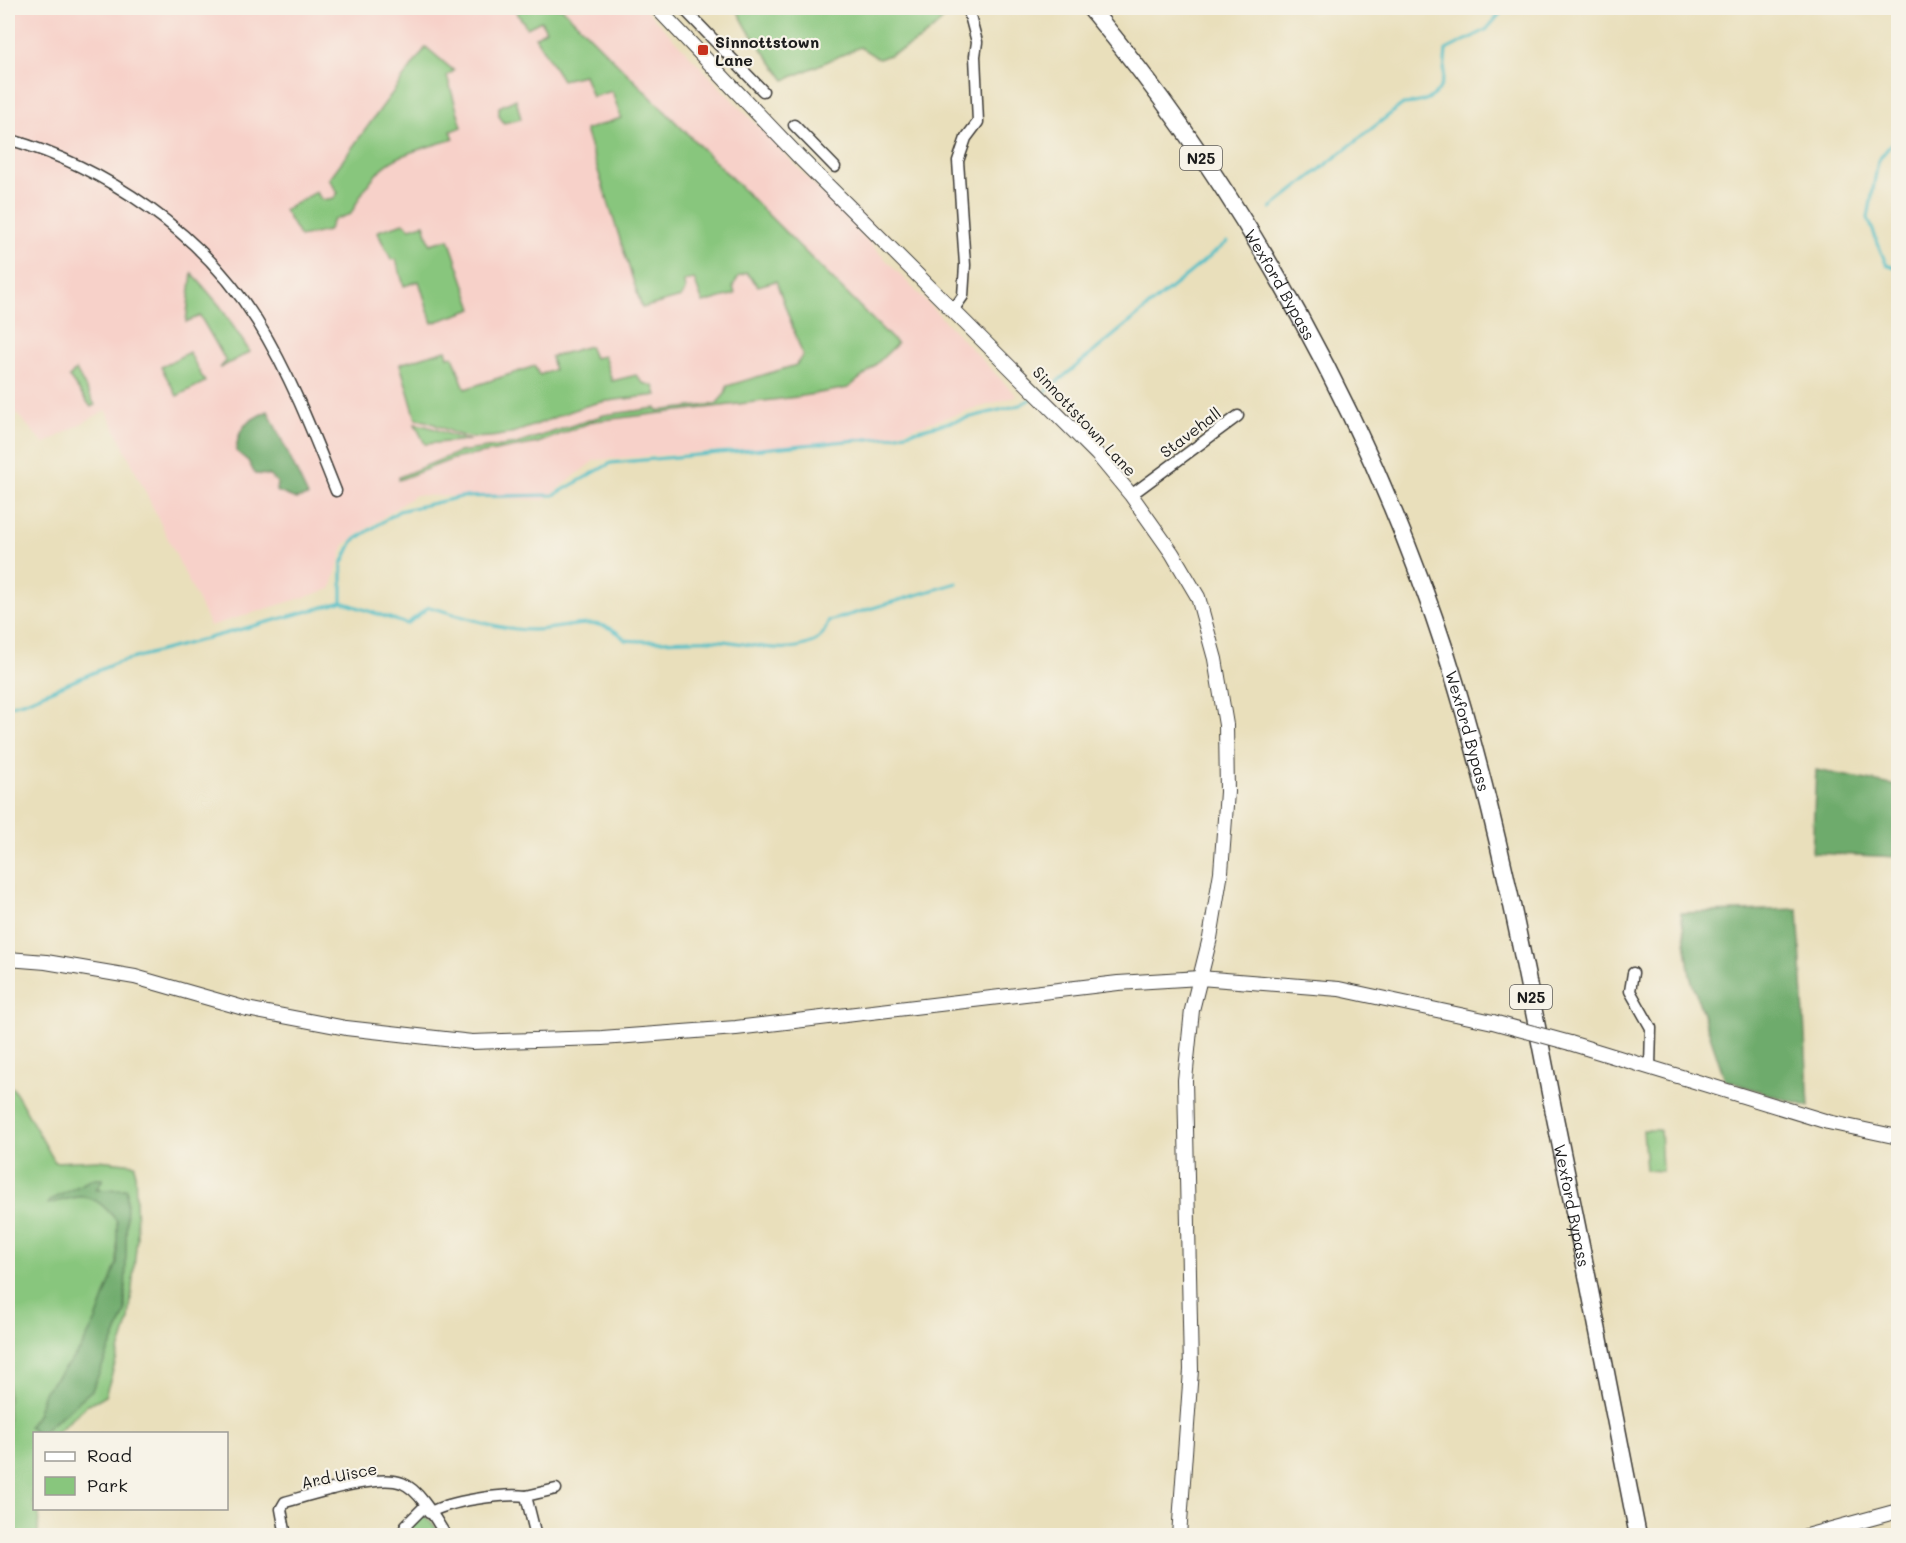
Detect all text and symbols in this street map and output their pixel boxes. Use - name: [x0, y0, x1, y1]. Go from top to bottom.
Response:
- place label: Sinnottstown Lane: [715, 31, 819, 70]
- marker: Sinnottstown Lane: [696, 43, 710, 57]
- road number: N25: [1180, 146, 1222, 170]
- street label: Wexford Bypass: [1240, 225, 1321, 343]
- street label: Sinnottstown Lane: [1029, 362, 1141, 480]
- street label: Stavehall: [1155, 402, 1225, 462]
- street label: Wexford Bypass: [1442, 668, 1495, 793]
- road number: N25: [1510, 985, 1552, 1009]
- street label: Wexford Bypass: [1550, 1142, 1596, 1269]
- legend: [33, 1432, 228, 1510]
- text: Road: [87, 1443, 132, 1467]
- street label: Ard Uisce: [299, 1457, 379, 1493]
- text: Park: [87, 1473, 128, 1497]

